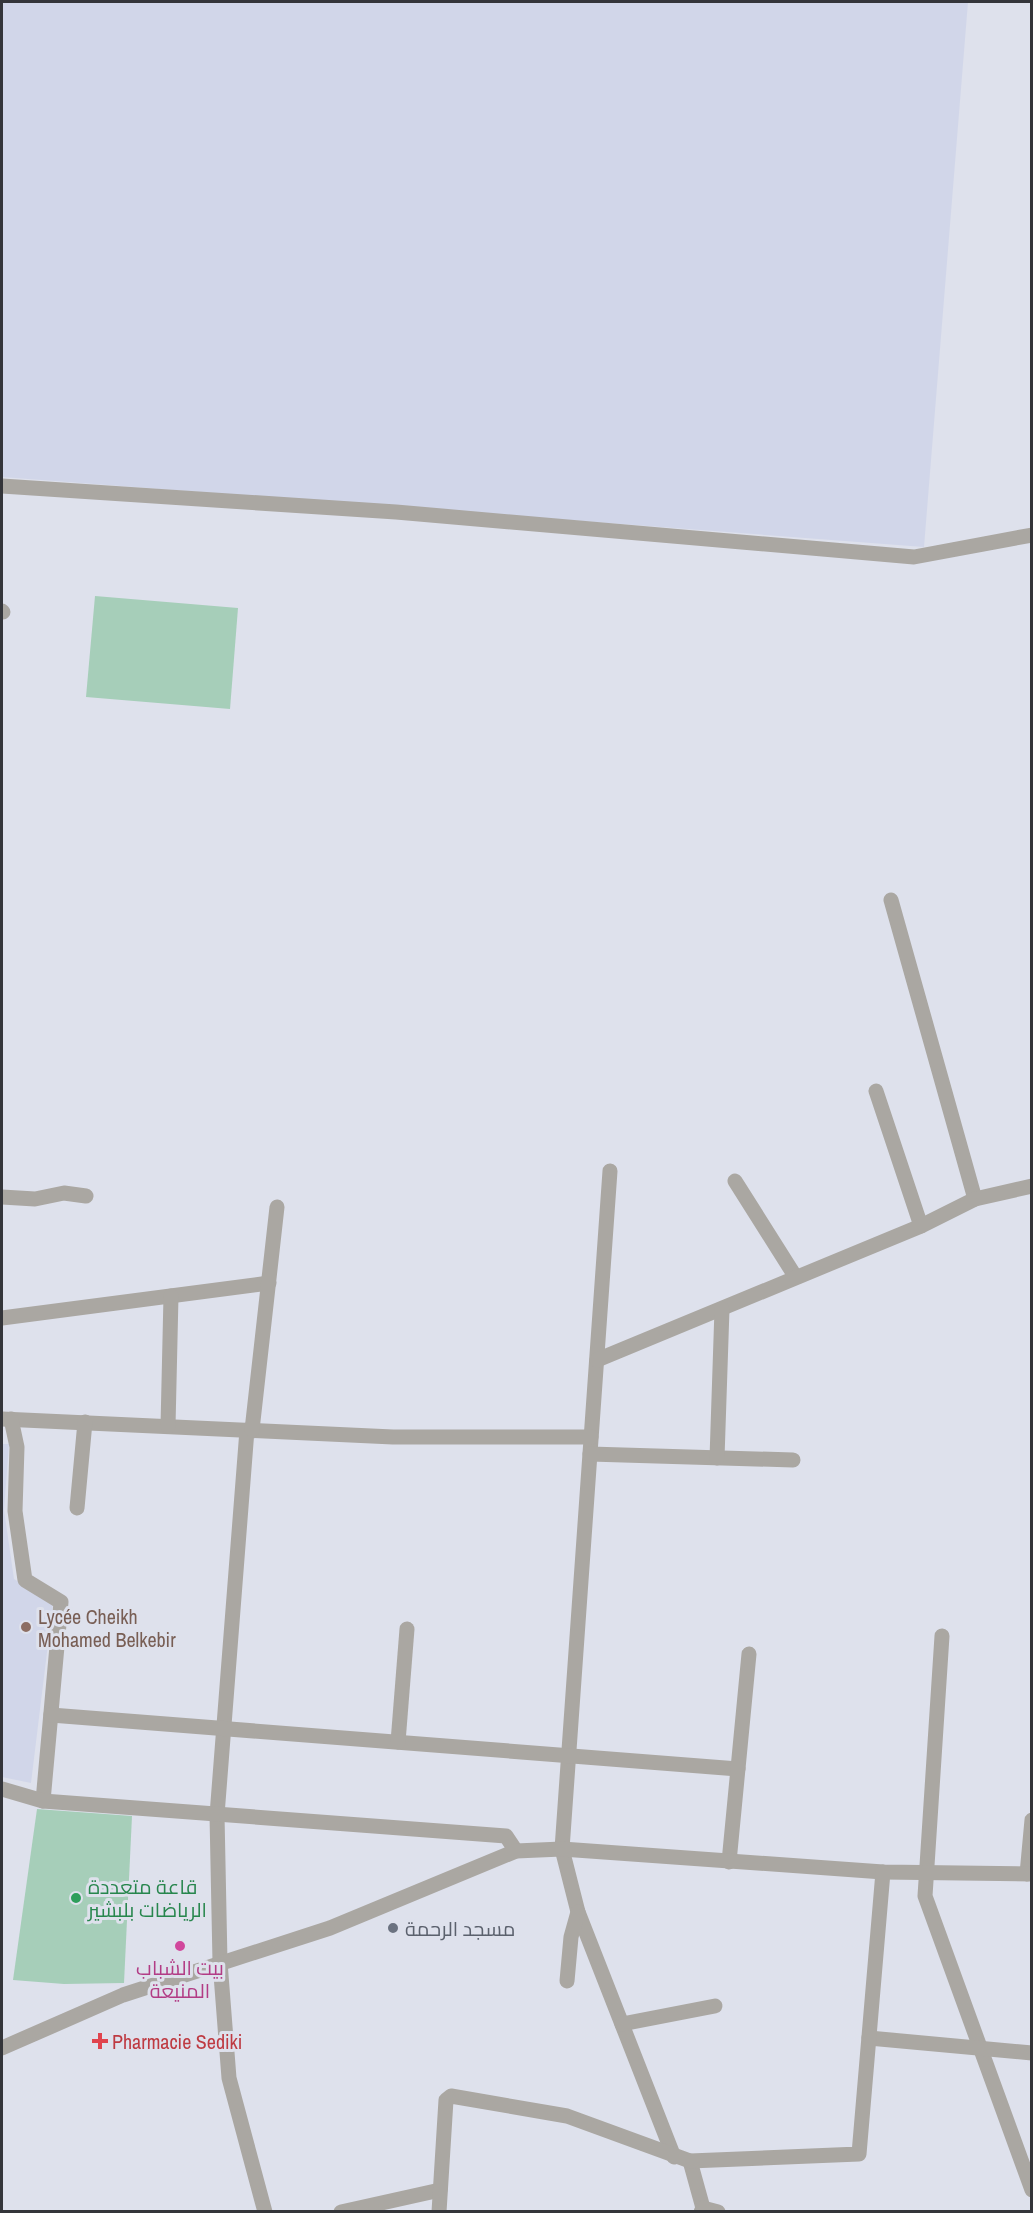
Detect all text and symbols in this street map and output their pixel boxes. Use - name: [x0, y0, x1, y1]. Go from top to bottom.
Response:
- place label: Lycée Cheikh Mohamed Belkebir: [38, 1603, 176, 1653]
- marker: Lycée Cheikh Mohamed Belkebir: [19, 1620, 33, 1634]
- place label: قاعة متعددة الرياضات بلبشير: [87, 1873, 207, 1923]
- marker: قاعة متعددة الرياضات بلبشير: [69, 1891, 83, 1905]
- place label: مسجد الرحمة: [405, 1915, 515, 1942]
- marker: مسجد الرحمة: [386, 1921, 400, 1935]
- marker: بيت الشباب المنيعة: [173, 1939, 187, 1953]
- place label: بيت الشباب المنيعة: [136, 1954, 224, 2004]
- place label: Pharmacie Sediki: [112, 2028, 242, 2055]
- marker: Pharmacie Sediki: [93, 2034, 107, 2048]

